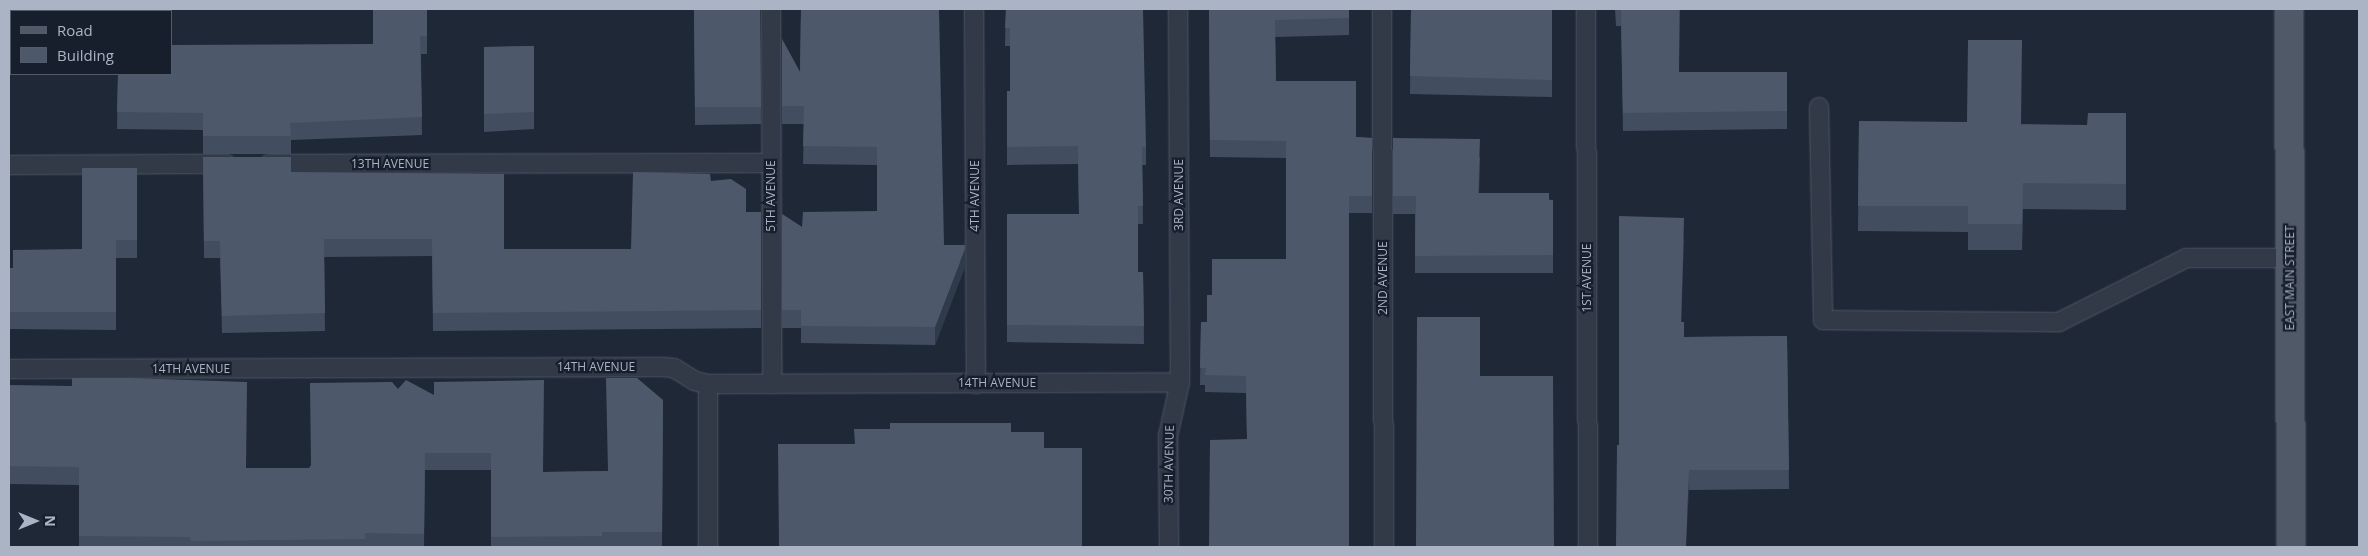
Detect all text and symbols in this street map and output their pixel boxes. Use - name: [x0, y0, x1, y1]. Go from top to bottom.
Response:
- legend: [10, 10, 172, 75]
- text: Road: [57, 20, 93, 40]
- text: Building: [57, 45, 114, 65]
- street label: 13TH AVENUE: [351, 157, 429, 171]
- street label: 3RD AVENUE: [1172, 159, 1186, 231]
- street label: 5TH AVENUE: [764, 160, 778, 232]
- street label: 4TH AVENUE: [968, 160, 982, 232]
- street label: EAST MAIN STREET: [2283, 226, 2297, 330]
- street label: 2ND AVENUE: [1376, 241, 1390, 315]
- street label: 1ST AVENUE: [1580, 243, 1594, 313]
- street label: 14TH AVENUE: [557, 360, 635, 374]
- street label: 14TH AVENUE: [152, 362, 230, 376]
- street label: 14TH AVENUE: [958, 376, 1036, 390]
- street label: 30TH AVENUE: [1161, 425, 1177, 503]
- north arrow: [10, 496, 60, 546]
- text: N: [41, 515, 60, 527]

